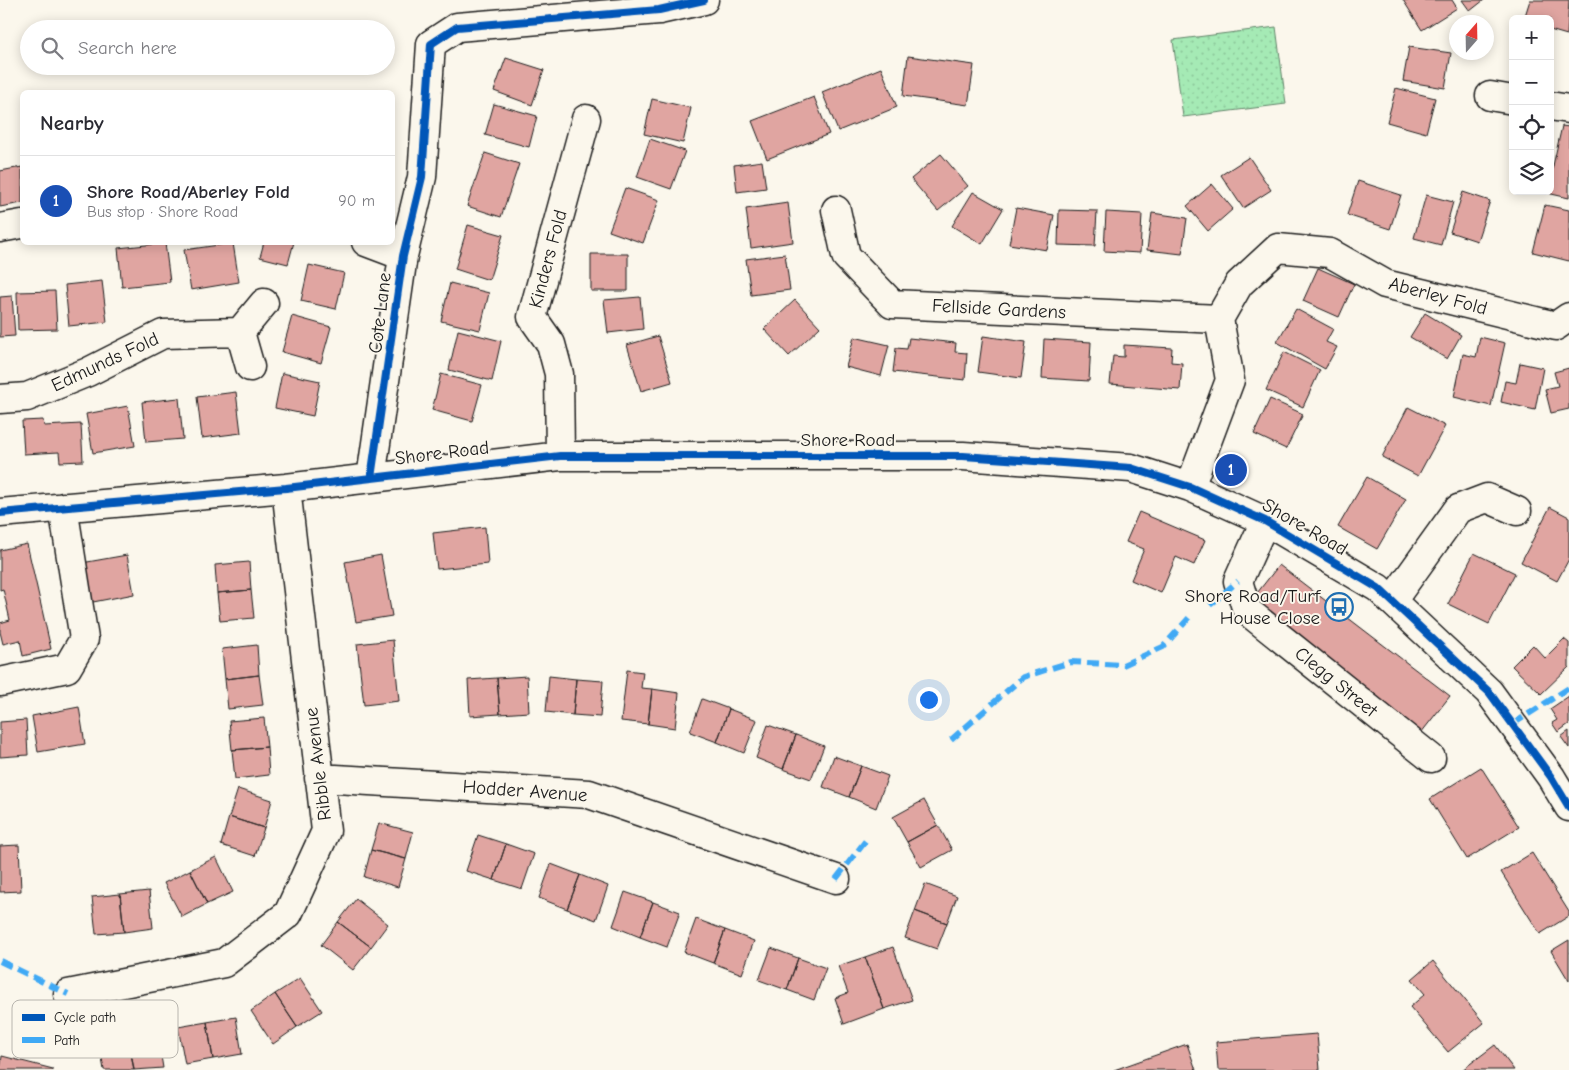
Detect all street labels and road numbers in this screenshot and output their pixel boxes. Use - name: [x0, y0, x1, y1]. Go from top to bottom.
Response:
- street label: Kinders Fold: [524, 207, 572, 311]
- street label: Cote Lane: [364, 271, 396, 355]
- street label: Aberley Fold: [1386, 272, 1490, 320]
- street label: Fellside Gardens: [931, 295, 1067, 324]
- street label: Edmunds Fold: [48, 328, 162, 396]
- street label: Shore Road: [801, 429, 895, 451]
- street label: Shore Road: [394, 436, 490, 470]
- street label: Shore Road: [1258, 494, 1352, 560]
- street label: Clegg Street: [1290, 642, 1382, 722]
- street label: Ribble Avenue: [300, 706, 336, 822]
- street label: Hodder Avenue: [462, 776, 588, 806]

